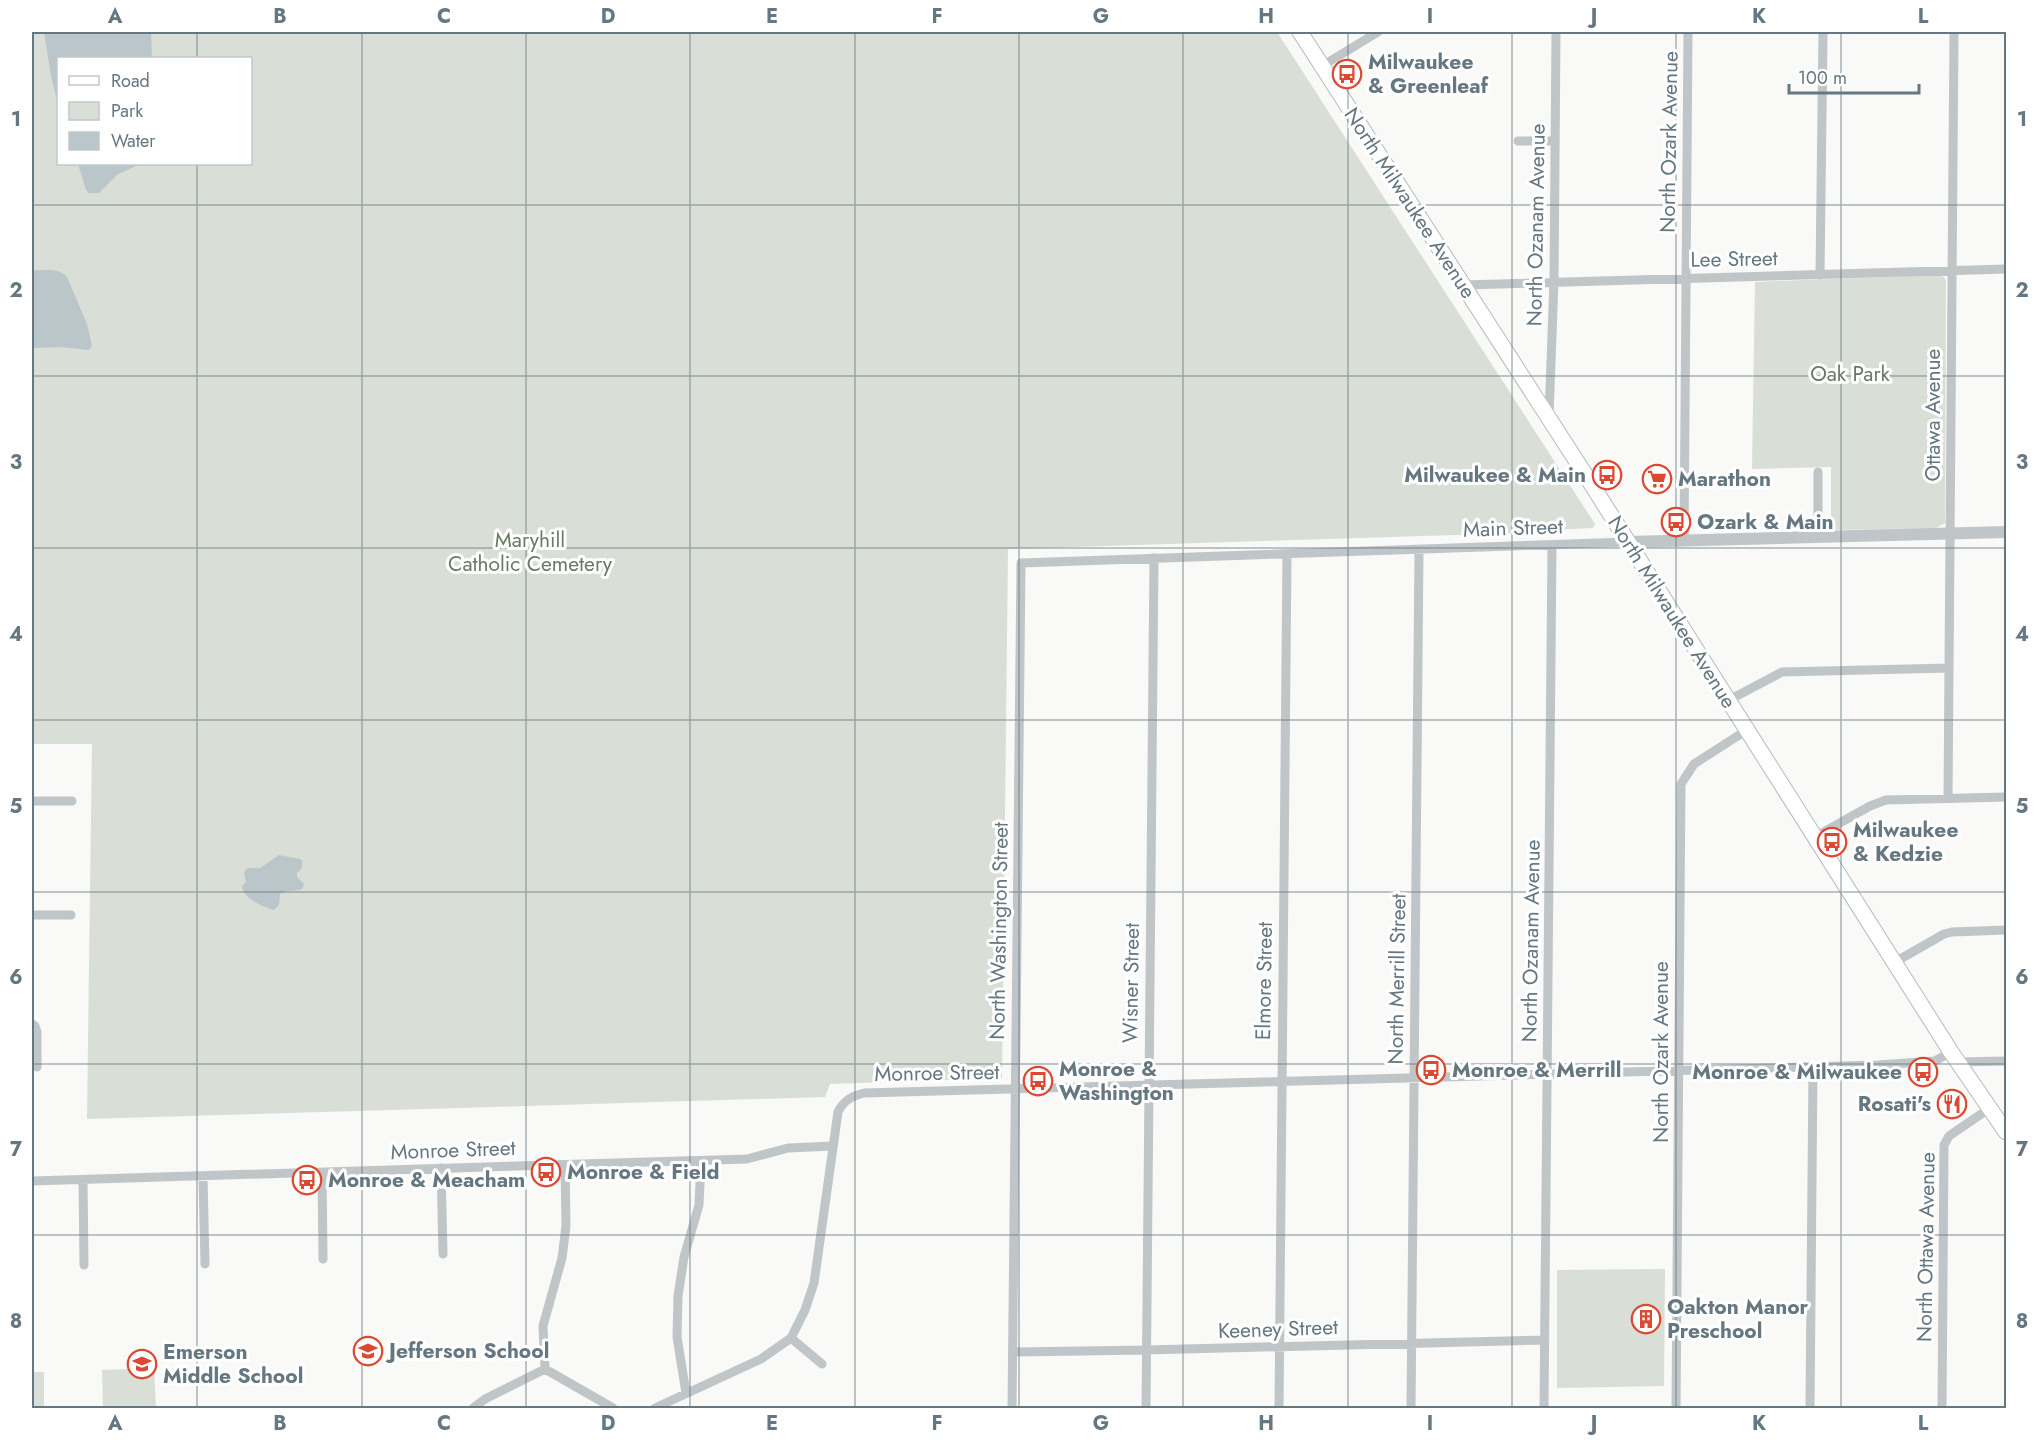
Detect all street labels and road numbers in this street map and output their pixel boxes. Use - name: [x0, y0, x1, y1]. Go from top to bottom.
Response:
- street label: North Ozark Avenue: [1652, 51, 1686, 233]
- street label: North Milwaukee Avenue: [1337, 102, 1483, 305]
- street label: North Ozanam Avenue: [1519, 123, 1553, 327]
- street label: Lee Street: [1690, 243, 1778, 275]
- street label: Ottawa Avenue: [1918, 348, 1948, 481]
- street label: North Milwaukee Avenue: [1600, 510, 1744, 714]
- street label: Main Street: [1462, 511, 1564, 545]
- street label: North Washington Street: [982, 822, 1016, 1040]
- street label: North Ozanam Avenue: [1514, 839, 1548, 1043]
- street label: North Merrill Street: [1381, 893, 1413, 1065]
- street label: Elmore Street: [1248, 922, 1280, 1040]
- street label: Wisner Street: [1115, 923, 1147, 1043]
- street label: North Ozark Avenue: [1646, 961, 1676, 1143]
- street label: Monroe Street: [874, 1057, 1000, 1089]
- street label: Monroe Street: [390, 1133, 516, 1167]
- street label: North Ottawa Avenue: [1909, 1152, 1943, 1342]
- street label: Keeney Street: [1217, 1312, 1339, 1346]

